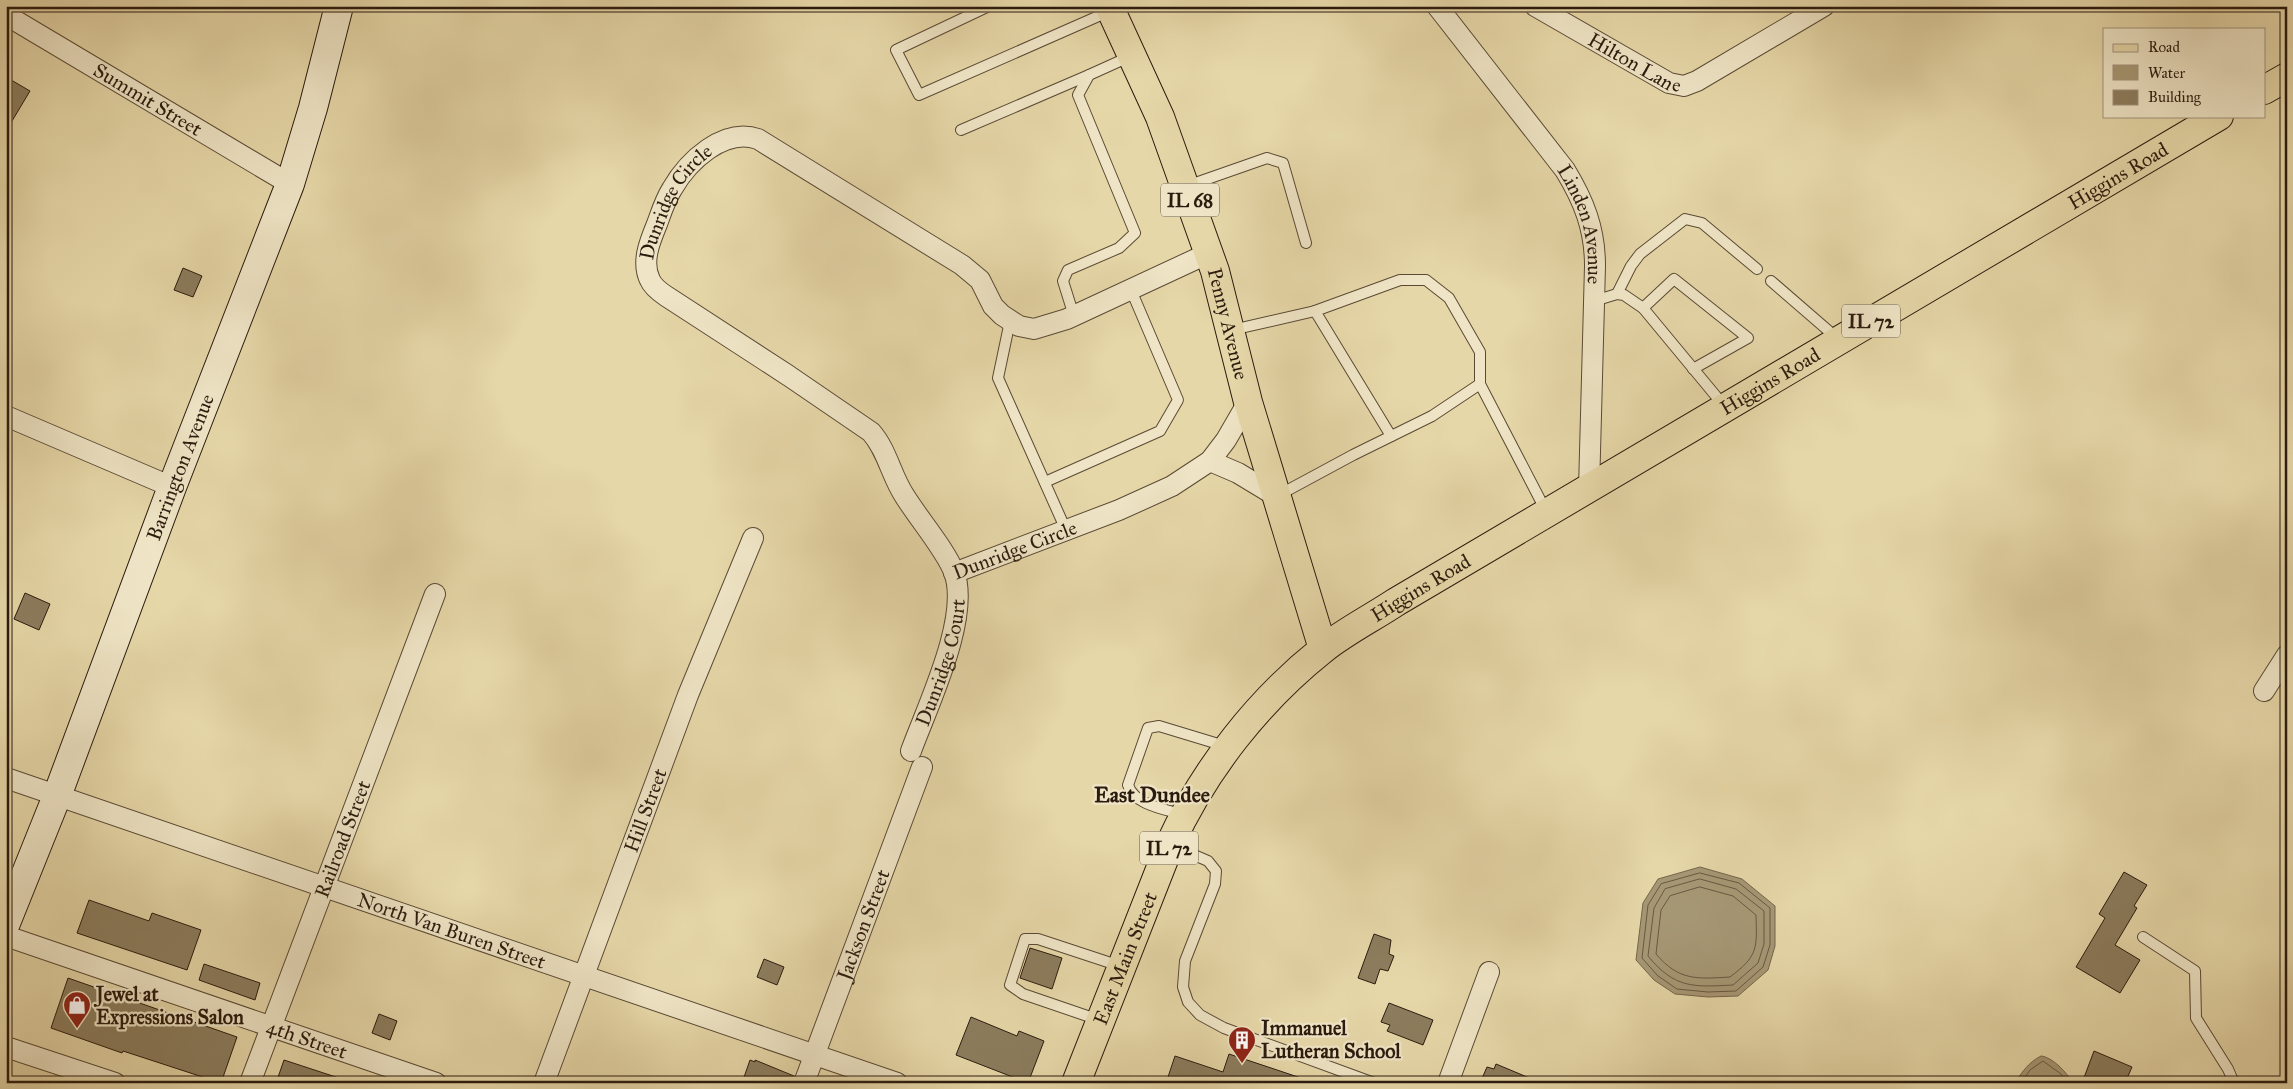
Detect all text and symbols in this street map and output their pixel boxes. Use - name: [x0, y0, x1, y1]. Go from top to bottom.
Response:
- street label: Hilton Lane: [1584, 27, 1683, 97]
- legend: [2103, 28, 2266, 118]
- text: Road: [2148, 38, 2180, 56]
- street label: Summit Street: [89, 58, 206, 141]
- text: Water: [2148, 64, 2185, 82]
- text: Building: [2148, 88, 2202, 106]
- street label: Higgins Road: [2064, 137, 2172, 215]
- street label: Dunridge Circle: [634, 139, 716, 262]
- street label: Linden Avenue: [1552, 160, 1607, 285]
- road number: IL 68: [1161, 184, 1219, 216]
- street label: Penny Avenue: [1203, 265, 1254, 382]
- road number: IL 72: [1842, 304, 1900, 338]
- street label: Higgins Road: [1716, 342, 1824, 420]
- street label: Barrington Avenue: [141, 390, 219, 544]
- street label: Dunridge Circle: [949, 515, 1080, 584]
- street label: Higgins Road: [1366, 549, 1475, 627]
- street label: Dunridge Court: [910, 598, 970, 729]
- street label: Hill Street: [619, 765, 672, 855]
- street label: Railroad Street: [309, 777, 375, 901]
- district label: East Dundee: [1094, 781, 1210, 808]
- road number: IL 72: [1140, 831, 1198, 864]
- street label: Jackson Street: [831, 866, 895, 986]
- street label: North Van Buren Street: [354, 887, 549, 974]
- street label: East Main Street: [1088, 888, 1162, 1028]
- place label: Jewel at Expressions Salon: [93, 982, 244, 1030]
- shop icon: Jewel at Expressions Salon: [62, 990, 92, 1029]
- street label: 4th Street: [264, 1014, 350, 1064]
- place label: Immanuel Lutheran School: [1261, 1016, 1401, 1063]
- building icon: Immanuel Lutheran School: [1227, 1025, 1257, 1064]

